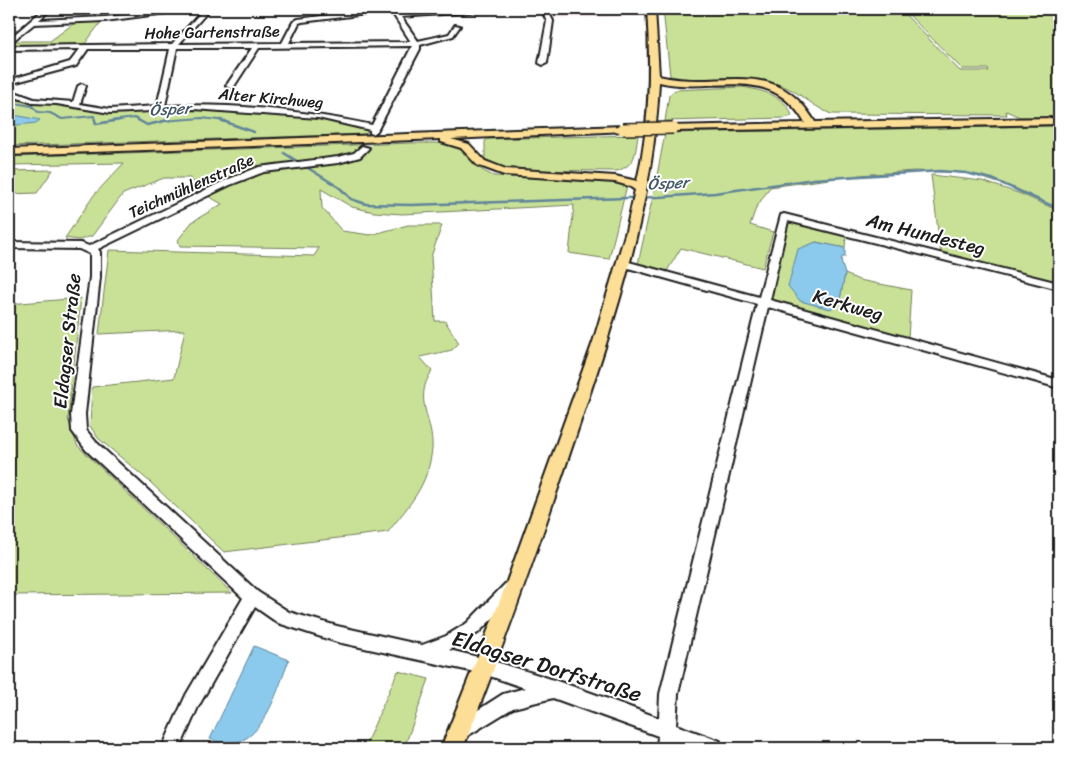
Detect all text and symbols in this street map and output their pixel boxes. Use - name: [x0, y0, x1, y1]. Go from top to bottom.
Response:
- street label: Hohe Gartenstraße: [144, 16, 280, 48]
- street label: Alter Kirchweg: [216, 79, 325, 117]
- water label: Ösper: [149, 93, 194, 125]
- street label: Teichmühlenstraße: [123, 145, 259, 227]
- water label: Ösper: [647, 167, 692, 199]
- street label: Am Hundesteg: [862, 203, 989, 265]
- street label: Eldagser Straße: [43, 271, 91, 410]
- street label: Kerkweg: [809, 279, 887, 331]
- street label: Eldagser Dorfstraße: [447, 619, 647, 713]

